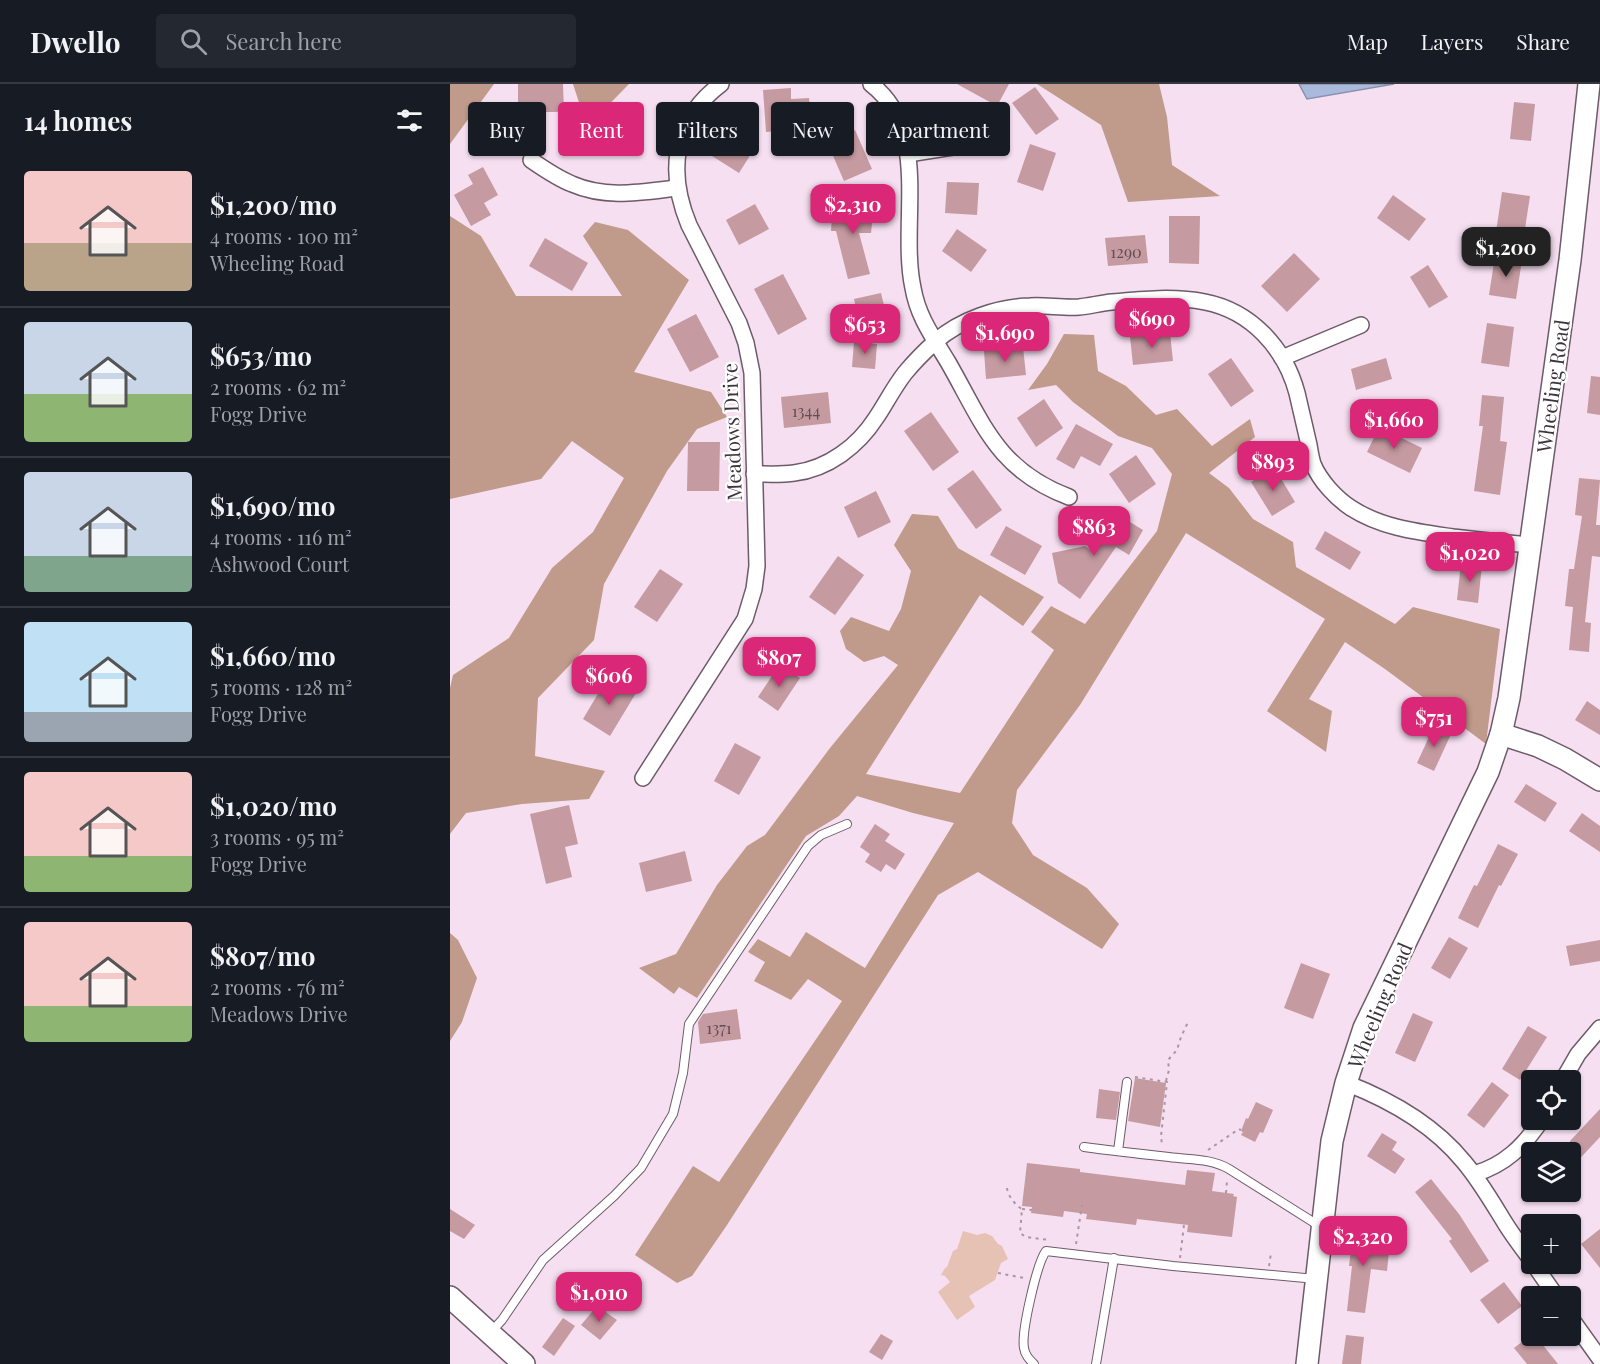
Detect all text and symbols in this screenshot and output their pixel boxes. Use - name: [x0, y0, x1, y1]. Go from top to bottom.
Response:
- search box: [156, 14, 576, 68]
- text: Dwello: [30, 23, 120, 60]
- icon: search: [177, 25, 210, 58]
- text: Search here: [225, 26, 342, 56]
- text: Map: [1347, 27, 1388, 55]
- text: Layers: [1421, 27, 1483, 55]
- text: Share: [1516, 27, 1570, 55]
- chip: Buy: [468, 102, 546, 156]
- chip: Rent: [558, 102, 644, 156]
- chip: Filters: [656, 102, 759, 156]
- chip: New: [771, 102, 854, 156]
- chip: Apartment: [866, 102, 1010, 156]
- text: 14 homes: [24, 103, 132, 138]
- icon: filters: [393, 104, 426, 137]
- pin: $2,310: [804, 184, 902, 235]
- text: $1,200/mo: [210, 187, 337, 222]
- text: $2,310: [824, 190, 882, 217]
- icon: home: [72, 195, 144, 267]
- text: 4 rooms · 100 m²: [210, 222, 358, 249]
- pin: $1,200: [1457, 227, 1555, 278]
- text: $1,200: [1476, 233, 1536, 260]
- house number: 1290: [1110, 241, 1142, 262]
- text: Wheeling Road: [210, 249, 344, 276]
- pin: $690: [1116, 298, 1188, 349]
- pin: $653: [829, 304, 901, 355]
- text: $690: [1129, 304, 1175, 331]
- text: $653: [844, 310, 886, 337]
- pin: $1,690: [956, 312, 1054, 363]
- street label: Wheeling Road: [1529, 317, 1575, 455]
- text: $1,690: [975, 318, 1035, 345]
- text: $653/mo: [210, 338, 312, 373]
- icon: home: [72, 346, 144, 418]
- street label: Meadows Drive: [715, 363, 747, 501]
- text: 2 rooms · 62 m²: [210, 373, 346, 400]
- pin: $1,660: [1345, 399, 1443, 450]
- text: Fogg Drive: [210, 400, 307, 427]
- house number: 1344: [792, 400, 820, 421]
- text: $1,660: [1364, 405, 1424, 432]
- pin: $893: [1237, 441, 1309, 492]
- text: $893: [1251, 447, 1295, 474]
- text: $1,690/mo: [210, 488, 335, 523]
- icon: home: [72, 496, 144, 568]
- pin: $863: [1058, 506, 1130, 557]
- text: $863: [1072, 512, 1116, 539]
- text: 4 rooms · 116 m²: [210, 523, 352, 550]
- pin: $1,020: [1421, 532, 1519, 583]
- text: $1,020: [1440, 538, 1500, 565]
- text: Ashwood Court: [210, 550, 349, 577]
- pin: $807: [743, 637, 815, 688]
- text: $1,660/mo: [210, 638, 336, 673]
- text: $807: [757, 643, 801, 670]
- icon: home: [72, 646, 144, 718]
- pin: $606: [573, 655, 645, 706]
- text: $606: [586, 661, 632, 688]
- text: 5 rooms · 128 m²: [210, 673, 352, 700]
- pin: $751: [1398, 697, 1470, 748]
- text: Fogg Drive: [210, 700, 307, 727]
- text: $751: [1415, 703, 1453, 730]
- text: $1,020/mo: [210, 788, 337, 823]
- icon: home: [72, 796, 144, 868]
- text: 3 rooms · 95 m²: [210, 823, 344, 850]
- text: Fogg Drive: [210, 850, 307, 877]
- text: $807/mo: [210, 938, 316, 973]
- street label: Wheeling Road: [1340, 938, 1418, 1073]
- icon: home: [72, 946, 144, 1018]
- text: 2 rooms · 76 m²: [210, 973, 345, 1000]
- text: Meadows Drive: [210, 1000, 348, 1027]
- house number: 1371: [706, 1017, 732, 1038]
- map controls: [1521, 1070, 1581, 1346]
- button: locate: [1521, 1070, 1581, 1130]
- button: layers: [1521, 1142, 1581, 1202]
- button: +: [1521, 1214, 1581, 1274]
- pin: $2,320: [1314, 1216, 1412, 1267]
- text: $2,320: [1333, 1222, 1393, 1249]
- pin: $1,010: [550, 1272, 648, 1323]
- text: $1,010: [570, 1278, 628, 1305]
- button: −: [1521, 1286, 1581, 1346]

